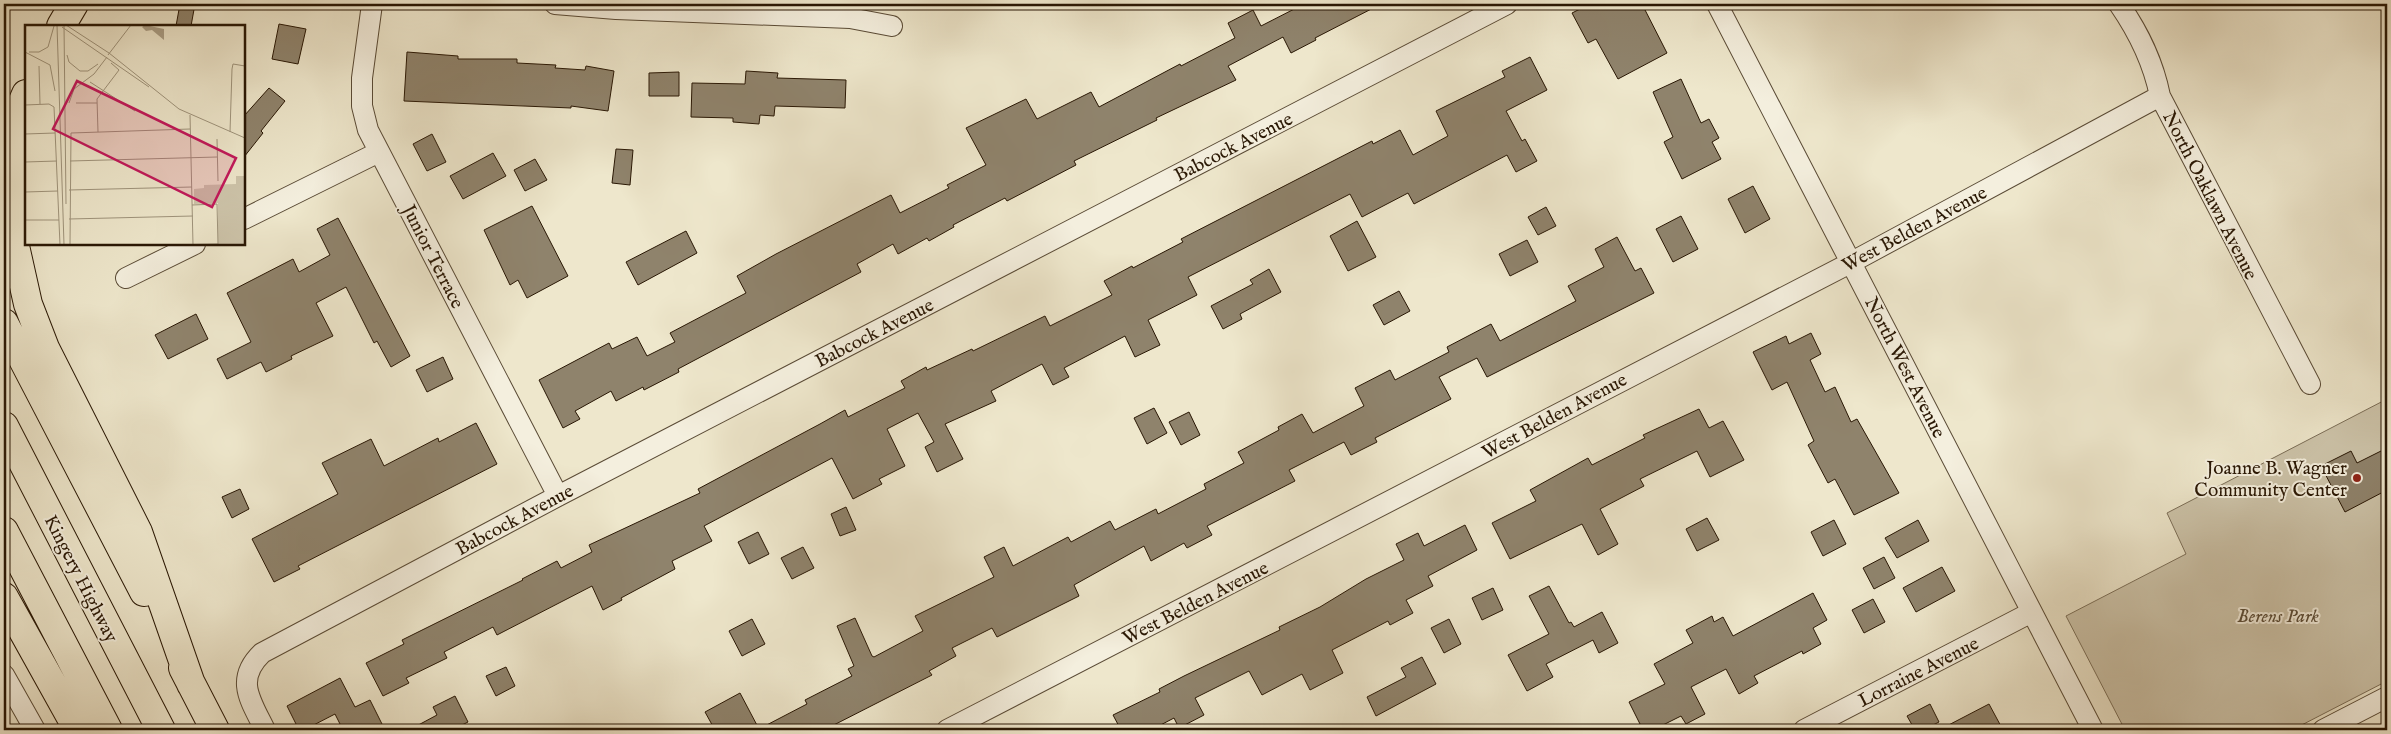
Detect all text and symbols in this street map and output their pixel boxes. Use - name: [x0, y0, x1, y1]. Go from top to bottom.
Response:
- inset map: [25, 25, 245, 245]
- street label: Babcock Avenue: [1171, 107, 1297, 188]
- street label: North Oaklawn Avenue: [2156, 108, 2262, 284]
- street label: West Belden Avenue: [1838, 181, 1992, 278]
- street label: Junior Terrace: [395, 199, 469, 313]
- street label: Babcock Avenue: [812, 293, 938, 374]
- street label: North West Avenue: [1858, 293, 1950, 443]
- street label: West Belden Avenue: [1478, 368, 1632, 465]
- place label: Joanne B. Wagner Community Center: [2194, 457, 2347, 503]
- marker: Joanne B. Wagner Community Center: [2351, 472, 2363, 484]
- street label: Babcock Avenue: [452, 480, 578, 562]
- street label: Kingery Highway: [38, 511, 123, 647]
- street label: West Belden Avenue: [1119, 556, 1273, 651]
- park label: Berens Park: [2237, 605, 2319, 629]
- street label: Lorraine Avenue: [1855, 632, 1983, 713]

